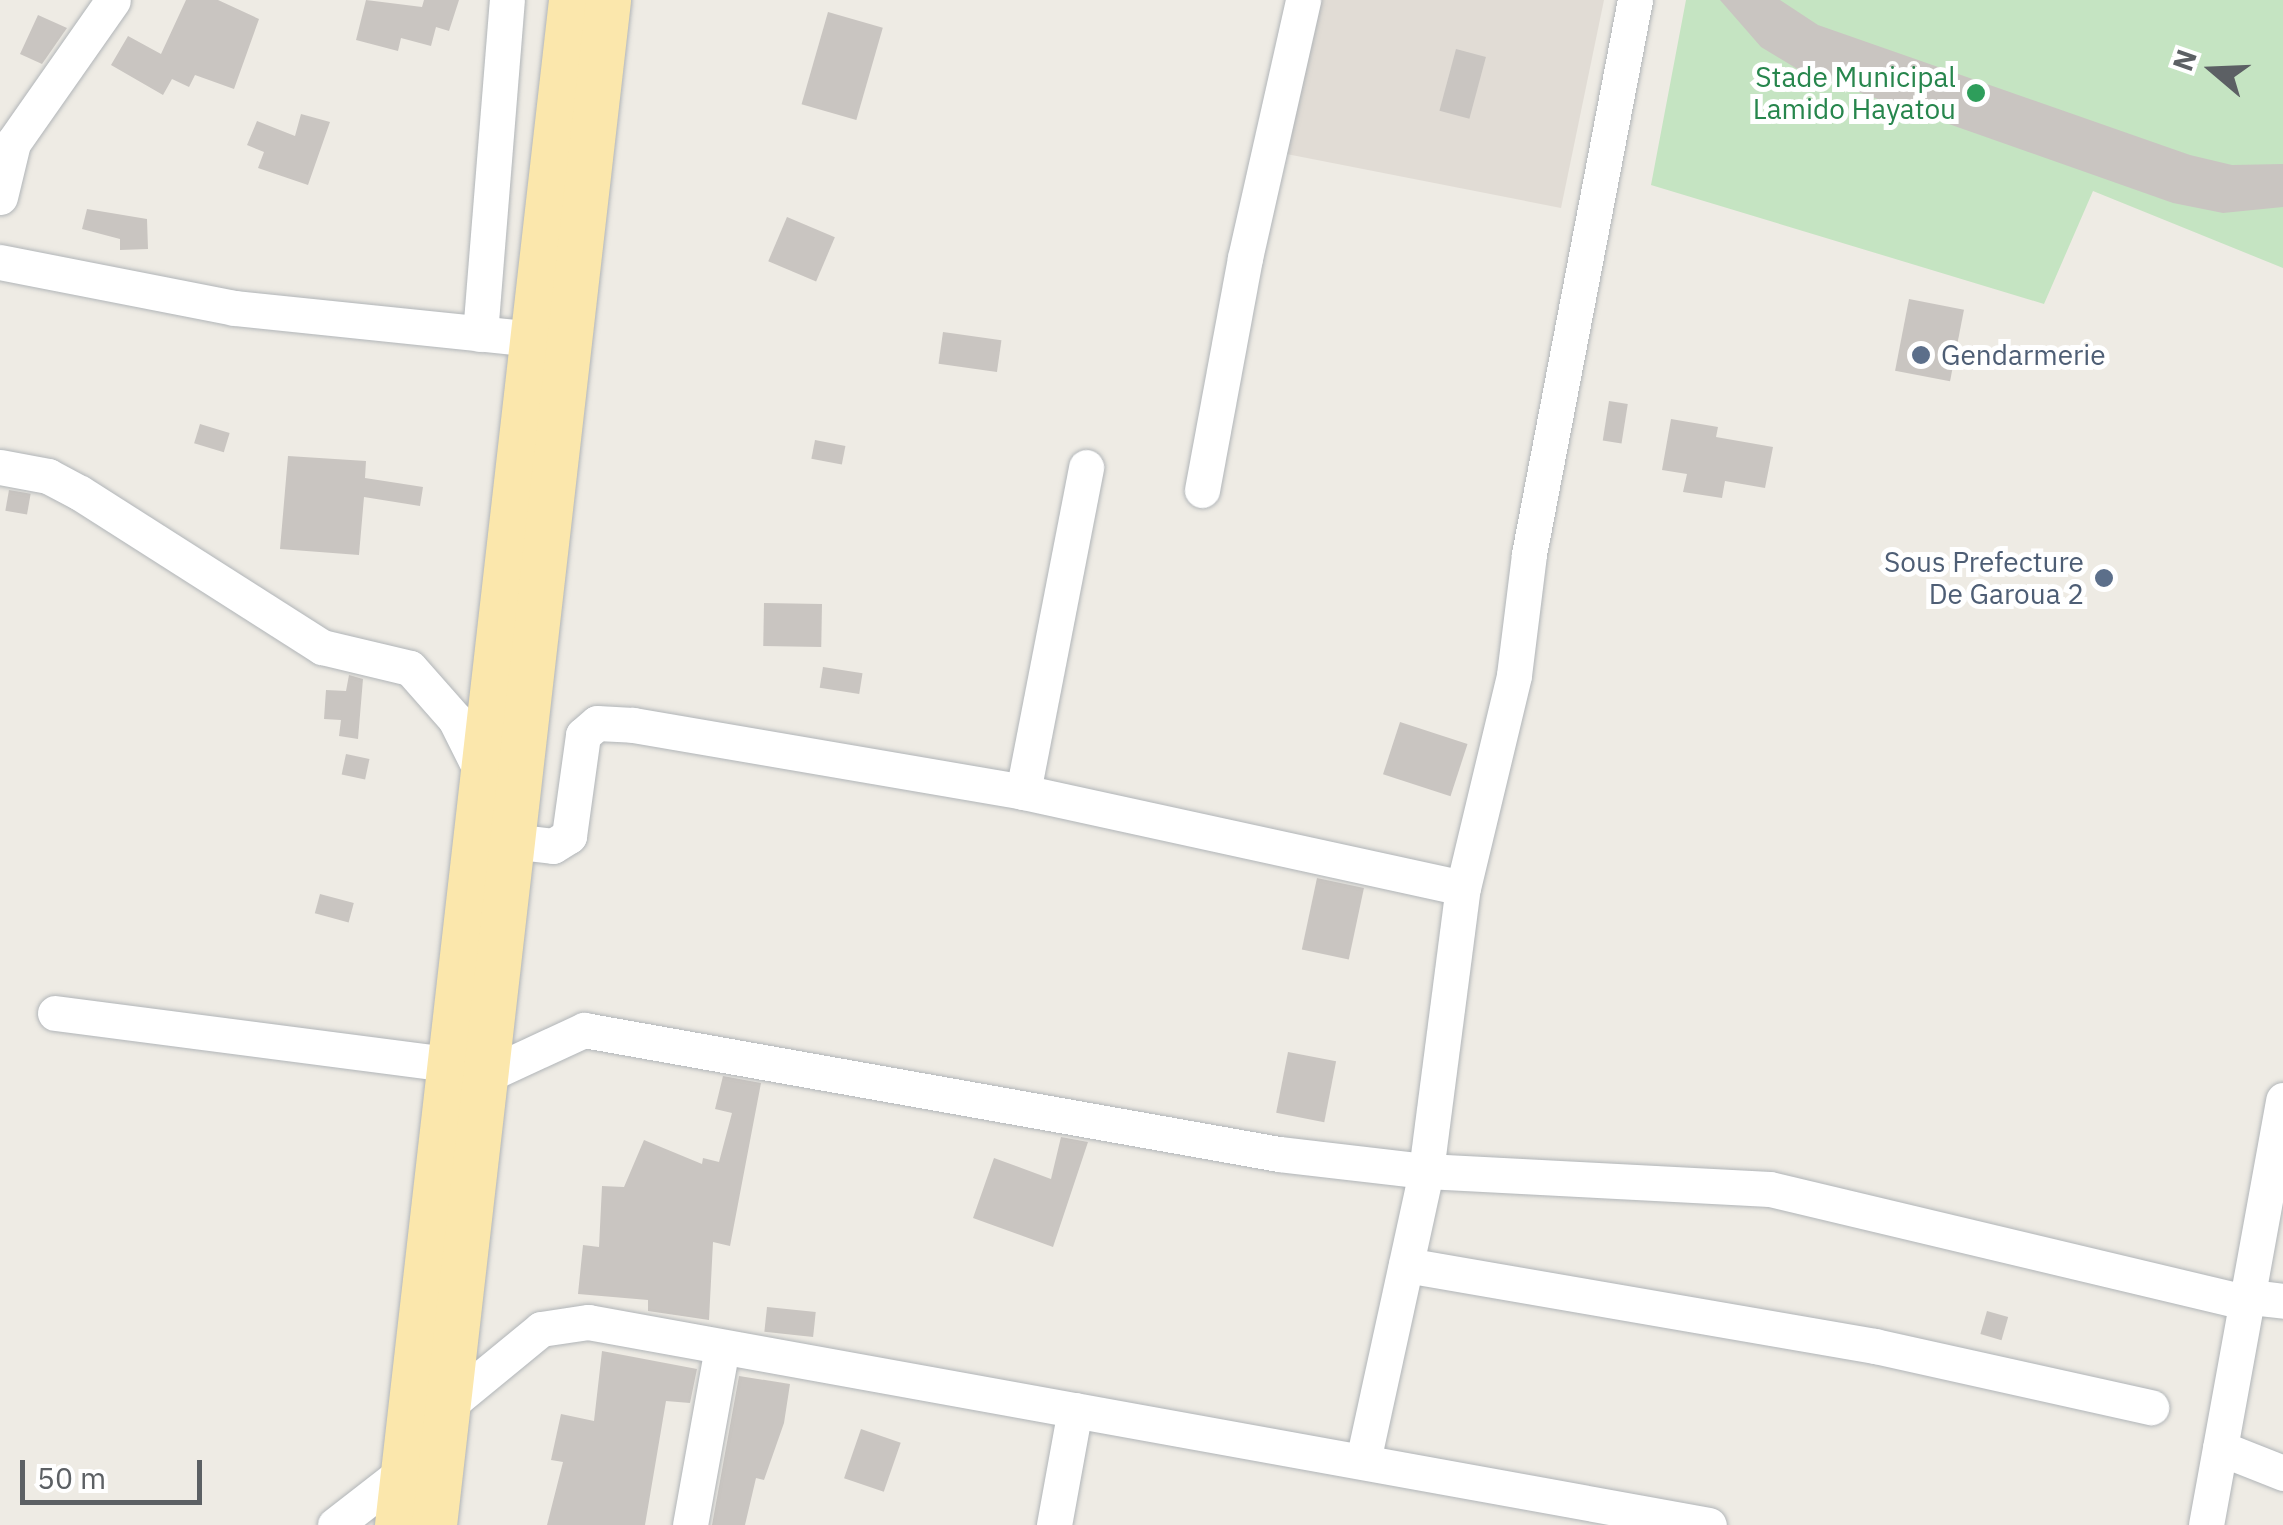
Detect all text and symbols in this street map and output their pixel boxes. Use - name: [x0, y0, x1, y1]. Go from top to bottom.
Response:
- north arrow: [2163, 20, 2263, 120]
- text: N: [2163, 44, 2205, 76]
- place label: Stade Municipal Lamido Hayatou: [1753, 60, 1956, 126]
- marker: Stade Municipal Lamido Hayatou: [1965, 82, 1987, 104]
- place label: Gendarmerie: [1941, 338, 2106, 372]
- marker: Gendarmerie: [1910, 344, 1932, 366]
- place label: Sous Prefecture De Garoua 2: [1884, 545, 2084, 611]
- marker: Sous Prefecture De Garoua 2: [2093, 567, 2115, 589]
- scale bar: [25, 1440, 208, 1502]
- text: 50 m: [37, 1458, 106, 1497]

